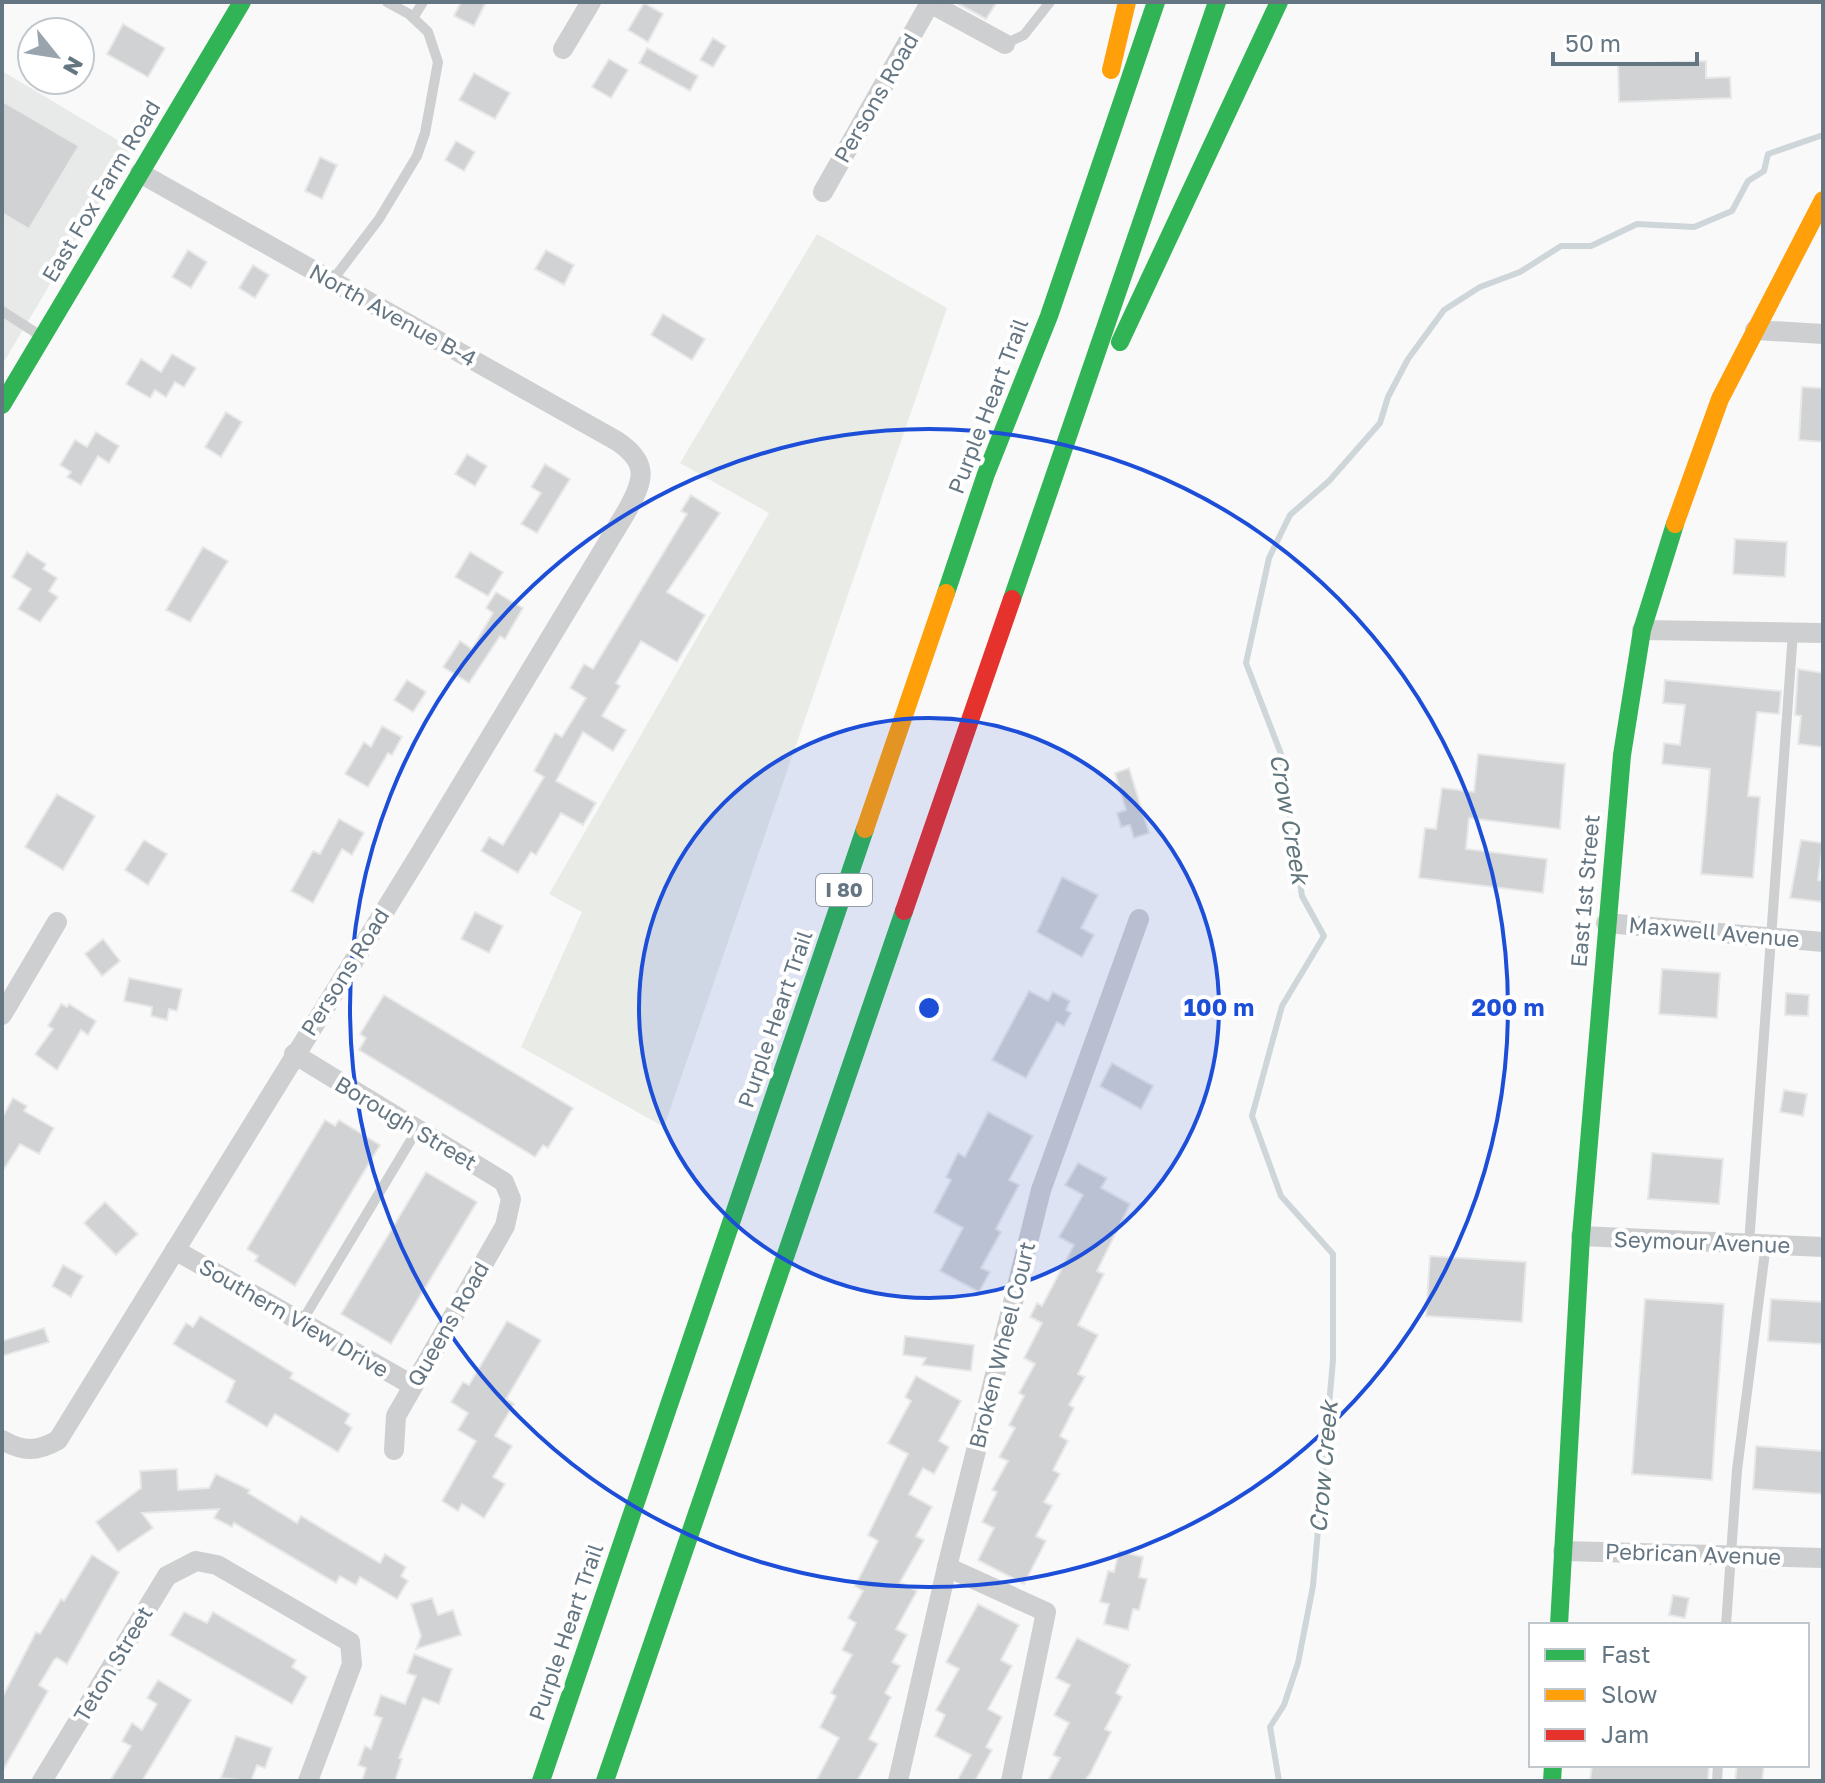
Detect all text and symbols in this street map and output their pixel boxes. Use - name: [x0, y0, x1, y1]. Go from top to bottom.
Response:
- north arrow: [16, 16, 96, 96]
- scale bar: [1553, 16, 1697, 66]
- street label: Persons Road: [828, 28, 924, 167]
- text: 50 m: [1565, 28, 1621, 57]
- text: N: [58, 52, 90, 80]
- street label: East Fox Farm Road: [36, 95, 166, 287]
- street label: North Avenue B-4: [305, 258, 481, 372]
- street label: Purple Heart Trail: [942, 314, 1033, 497]
- water label: Crow Creek: [1265, 751, 1317, 889]
- street label: East 1st Street: [1564, 813, 1605, 969]
- road number: I 80: [816, 874, 872, 906]
- street label: Persons Road: [295, 903, 394, 1040]
- street label: Maxwell Avenue: [1628, 911, 1801, 952]
- street label: Purple Heart Trail: [732, 927, 817, 1111]
- text: 100 m: [1184, 992, 1254, 1021]
- text: 200 m: [1472, 992, 1544, 1021]
- centre of rings: [915, 994, 943, 1022]
- street label: Borough Street: [331, 1070, 482, 1175]
- street label: Seymour Avenue: [1613, 1225, 1791, 1258]
- street label: Broken Wheel Court: [963, 1239, 1040, 1451]
- street label: Southern View Drive: [195, 1252, 394, 1383]
- street label: Queens Road: [401, 1257, 494, 1391]
- water label: Crow Creek: [1302, 1397, 1343, 1534]
- street label: Pebrican Avenue: [1605, 1537, 1781, 1570]
- street label: Purple Heart Trail: [523, 1540, 608, 1724]
- street label: Teton Street: [67, 1601, 158, 1727]
- legend: [1529, 1623, 1809, 1767]
- text: Fast: [1601, 1639, 1651, 1668]
- text: Slow: [1601, 1679, 1657, 1708]
- text: Jam: [1601, 1719, 1649, 1748]

